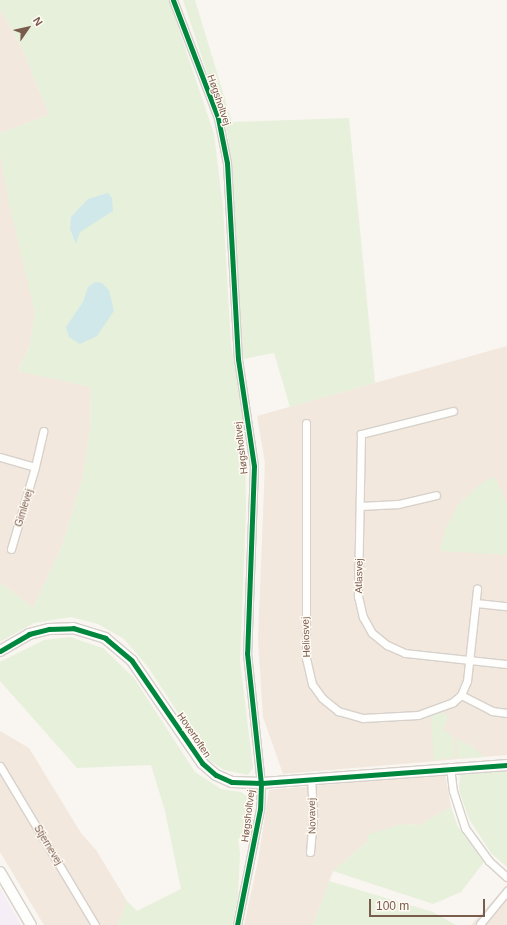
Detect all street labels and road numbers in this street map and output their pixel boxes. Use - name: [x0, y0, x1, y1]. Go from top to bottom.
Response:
- street label: Høgsholtvej: [205, 73, 233, 127]
- street label: Høgsholtvej: [232, 421, 250, 475]
- street label: Gimlevej: [13, 488, 35, 528]
- street label: Atlasvej: [353, 558, 365, 594]
- street label: Heliosvej: [299, 617, 313, 657]
- street label: Hovertoften: [175, 710, 213, 760]
- street label: Høgsholtvej: [239, 789, 257, 843]
- street label: Novavej: [306, 798, 318, 834]
- street label: Stjernevej: [31, 823, 65, 867]

